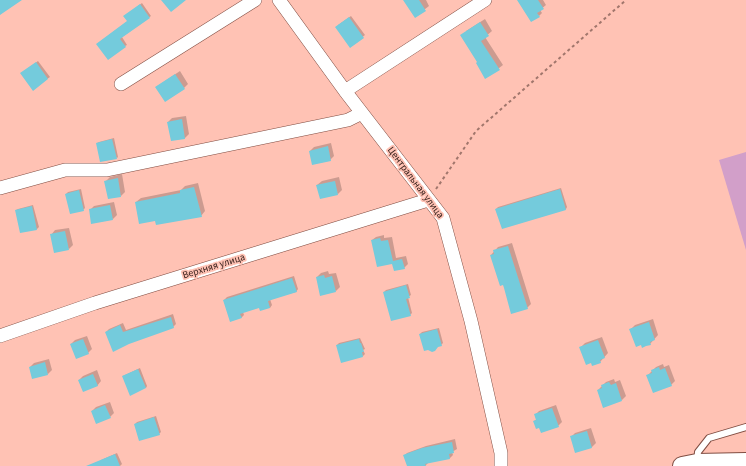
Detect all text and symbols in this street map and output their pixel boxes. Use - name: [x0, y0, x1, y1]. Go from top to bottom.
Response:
- street label: Центральная улица: [384, 145, 446, 221]
- street label: Верхняя улица: [181, 252, 247, 282]

